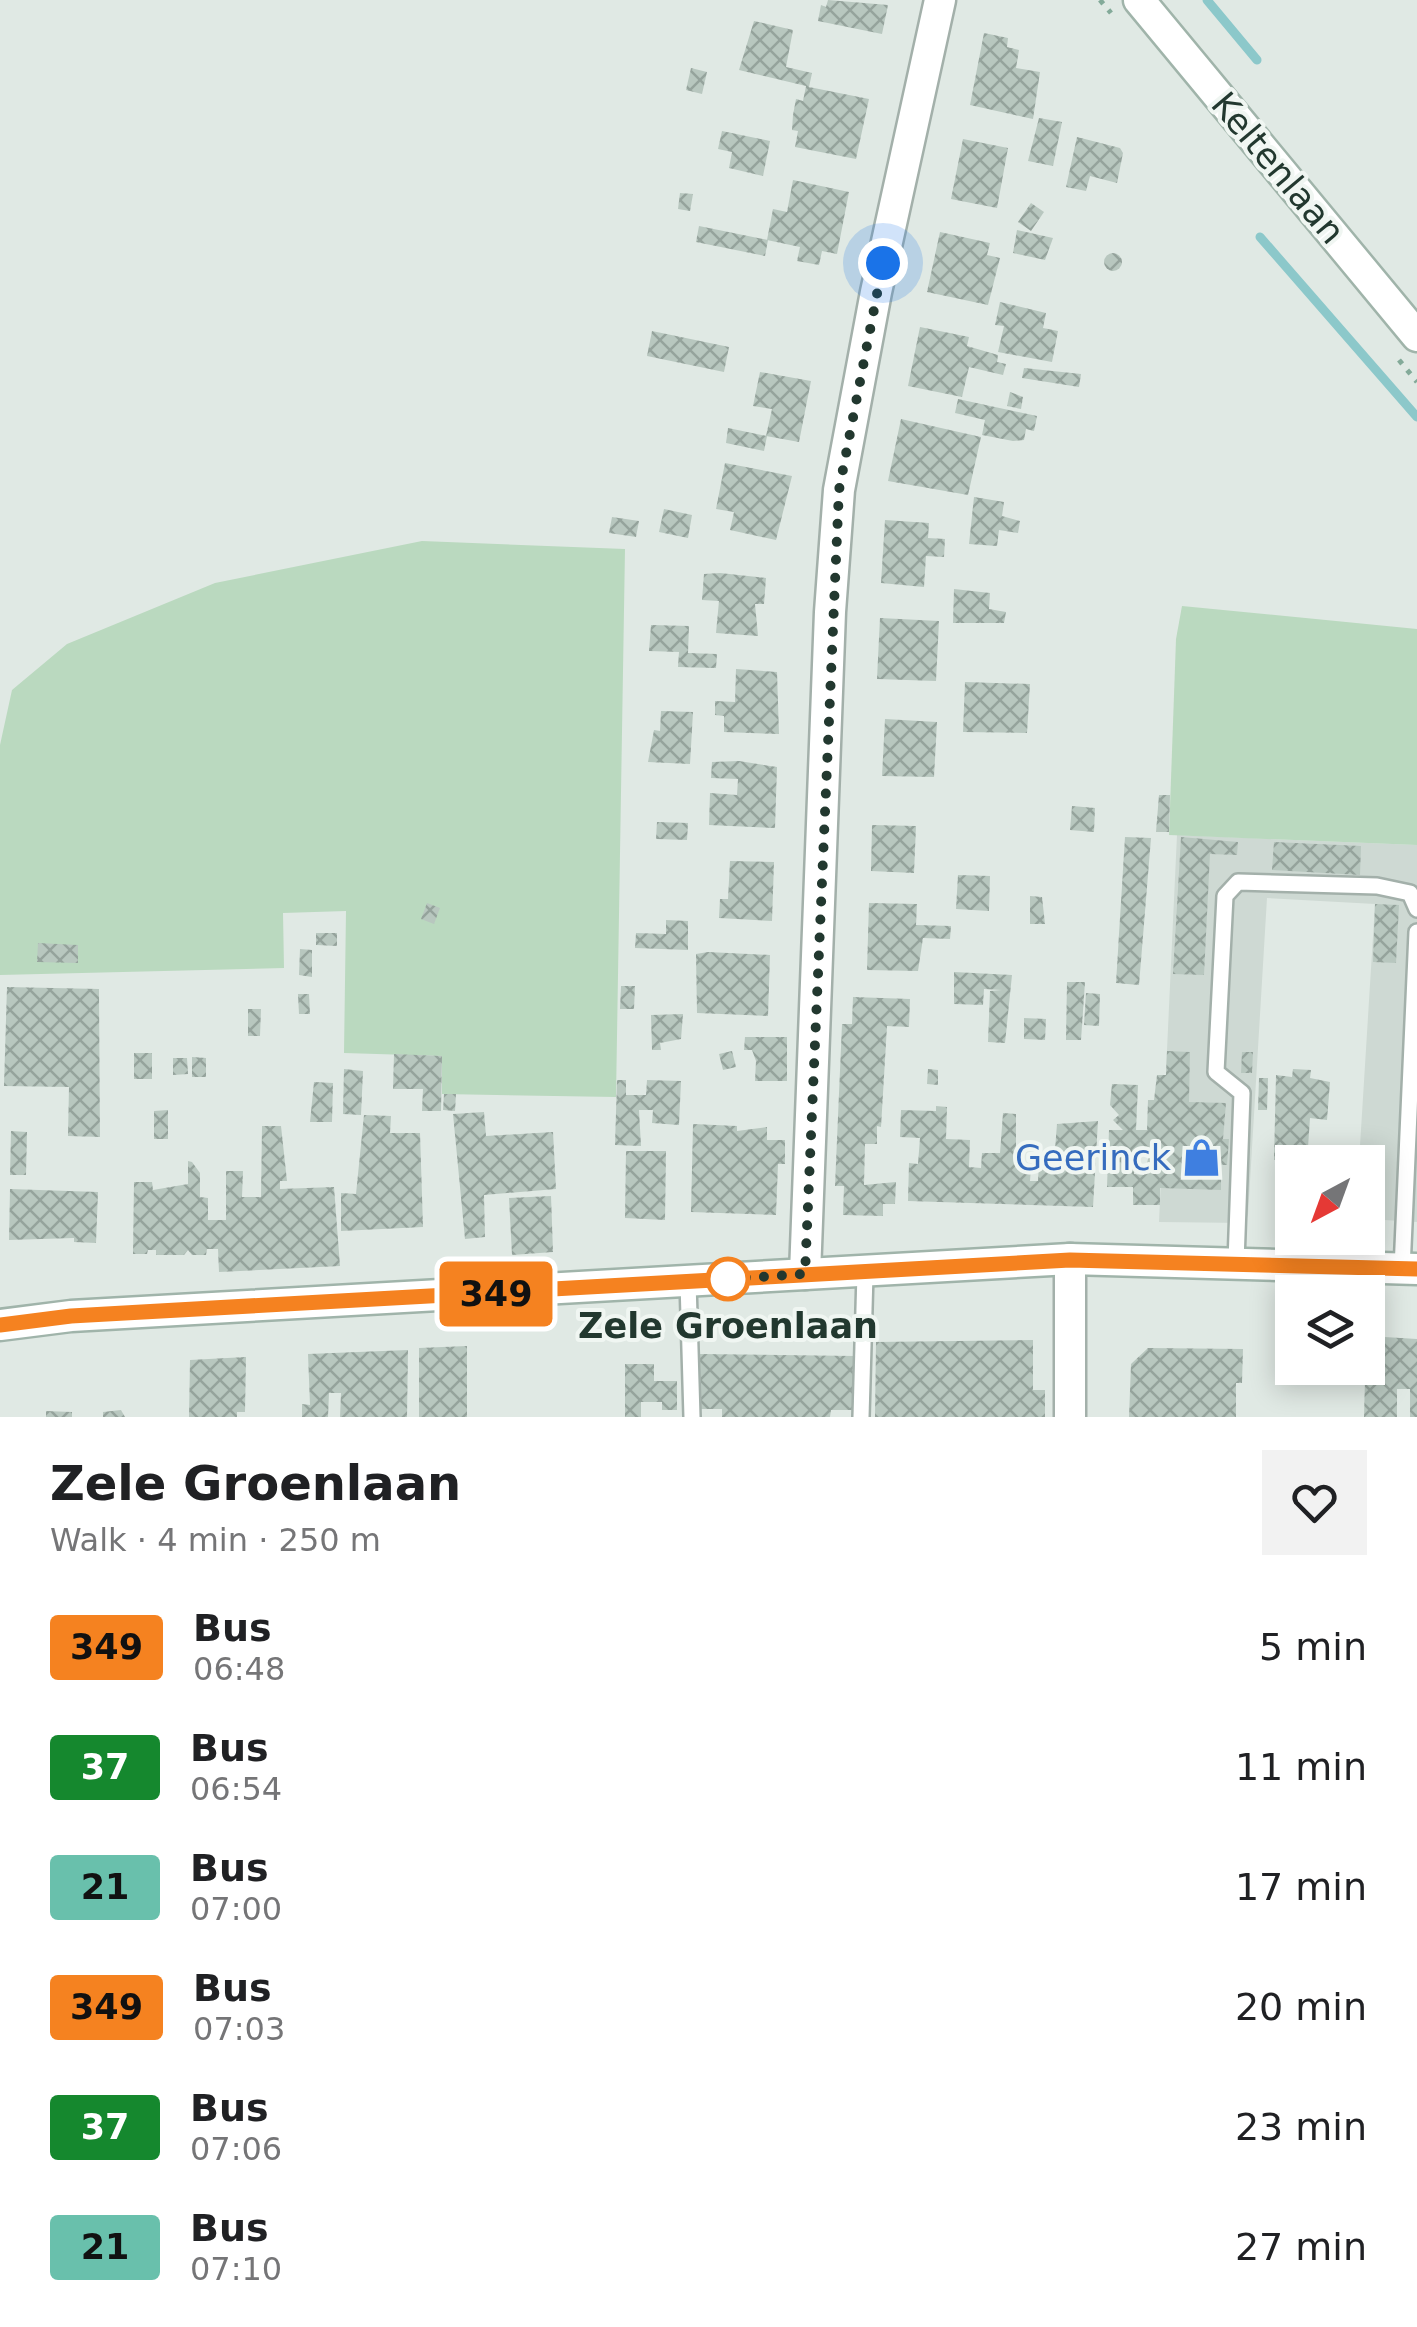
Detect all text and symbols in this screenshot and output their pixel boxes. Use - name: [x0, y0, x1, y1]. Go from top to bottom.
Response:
- street label: Keltenlaan: [1203, 84, 1353, 252]
- your location: [858, 238, 908, 288]
- shop icon: Geerinck: [1180, 1137, 1222, 1179]
- place label: Geerinck: [1015, 1138, 1172, 1178]
- north arrow: [1275, 1145, 1385, 1255]
- map controls: [1275, 1145, 1385, 1385]
- marker: Zele Groenlaan: [707, 1258, 749, 1300]
- line badge: 349: [438, 1262, 554, 1326]
- text: 349: [459, 1274, 533, 1314]
- button: layers: [1275, 1275, 1385, 1385]
- place label: Zele Groenlaan: [578, 1306, 878, 1346]
- button: heart: [1262, 1450, 1367, 1555]
- text: Zele Groenlaan: [50, 1455, 461, 1511]
- text: Walk · 4 min · 250 m: [50, 1521, 381, 1559]
- text: Bus: [193, 1606, 272, 1650]
- text: 5 min: [1259, 1625, 1367, 1669]
- text: 349: [70, 1627, 143, 1667]
- text: 06:48: [193, 1650, 285, 1688]
- text: Bus: [190, 1726, 269, 1770]
- text: 11 min: [1235, 1745, 1367, 1789]
- text: 37: [81, 1747, 129, 1787]
- text: 06:54: [190, 1770, 282, 1808]
- text: Bus: [190, 1846, 269, 1890]
- text: 17 min: [1235, 1865, 1367, 1909]
- text: 21: [81, 1867, 129, 1907]
- text: 07:00: [190, 1890, 282, 1928]
- text: Bus: [193, 1966, 272, 2010]
- text: 20 min: [1235, 1985, 1367, 2029]
- text: 349: [70, 1987, 143, 2027]
- text: 07:03: [193, 2010, 285, 2048]
- text: Bus: [190, 2086, 269, 2130]
- text: 23 min: [1235, 2105, 1367, 2149]
- text: 37: [81, 2107, 129, 2147]
- text: 07:06: [190, 2130, 282, 2168]
- text: Bus: [190, 2206, 269, 2250]
- text: 27 min: [1235, 2225, 1367, 2269]
- text: 21: [81, 2227, 129, 2267]
- text: 07:10: [190, 2250, 282, 2288]

